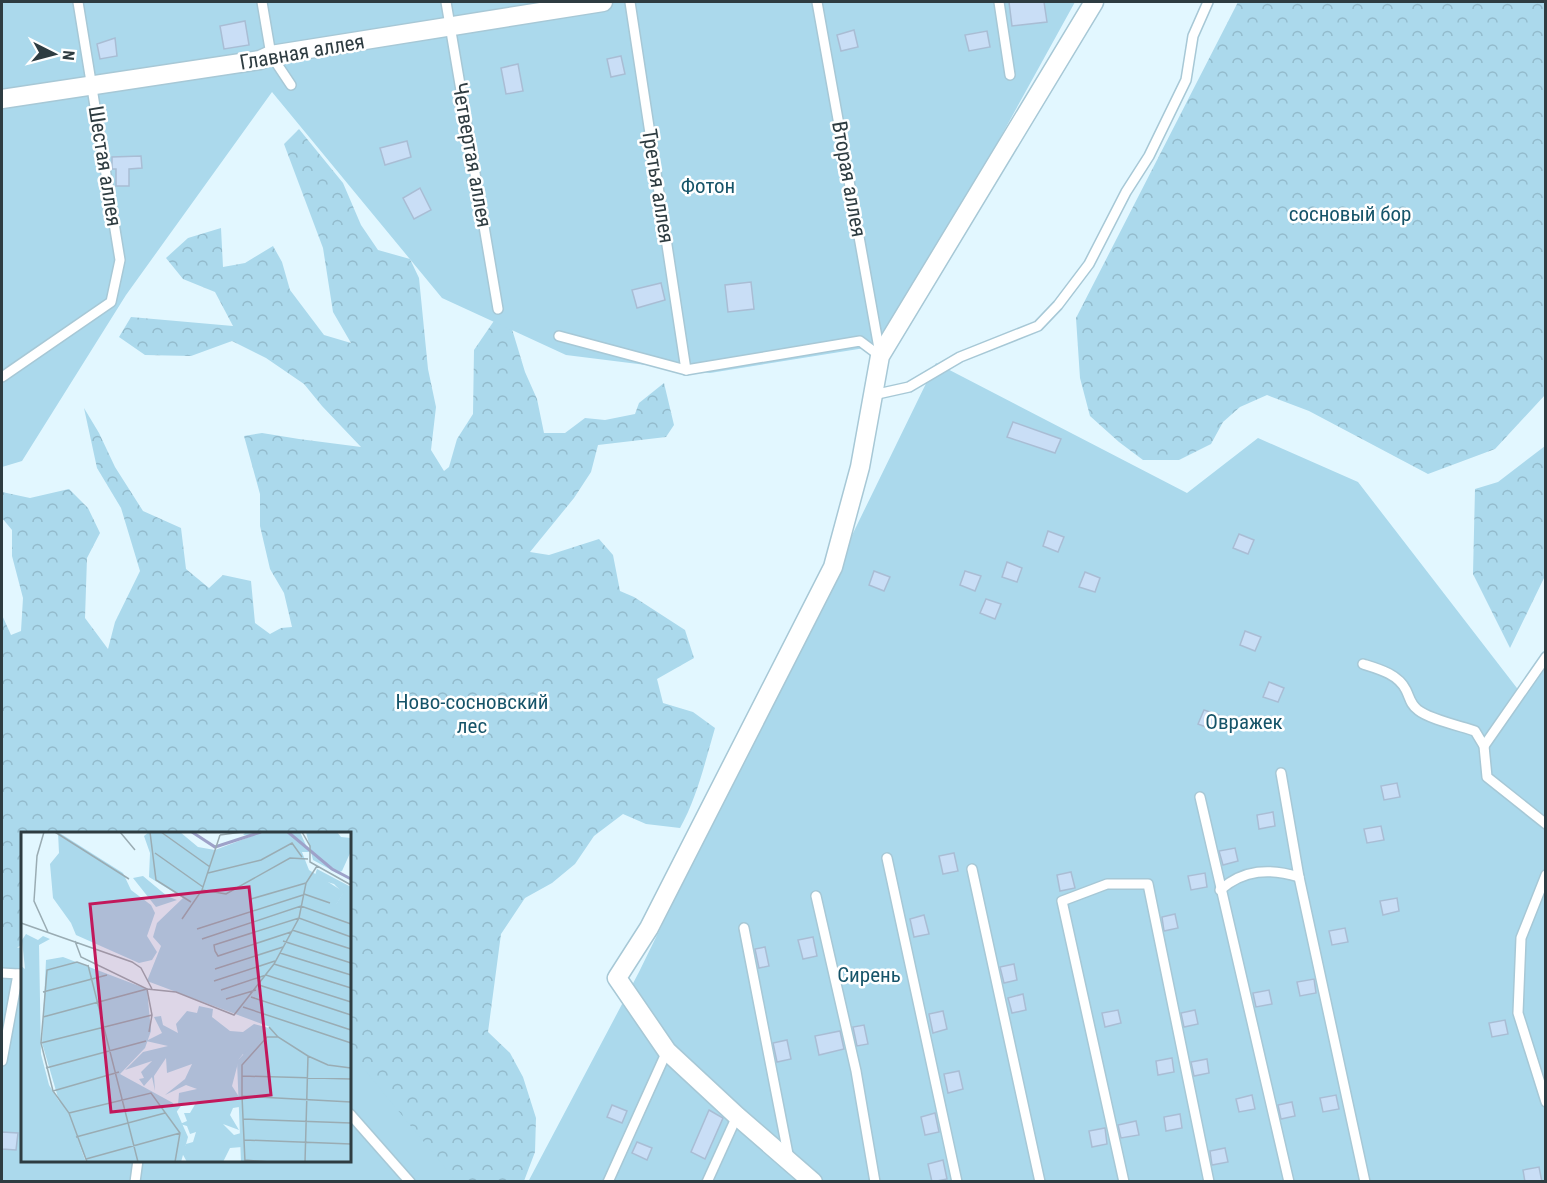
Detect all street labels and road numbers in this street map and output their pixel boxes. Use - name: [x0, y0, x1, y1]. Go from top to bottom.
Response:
- street label: Главная аллея: [238, 29, 366, 75]
- street label: Четвертая аллея: [447, 81, 497, 229]
- street label: Шестая аллея: [84, 104, 126, 228]
- street label: Вторая аллея: [827, 119, 871, 239]
- street label: Третья аллея: [637, 127, 679, 245]

